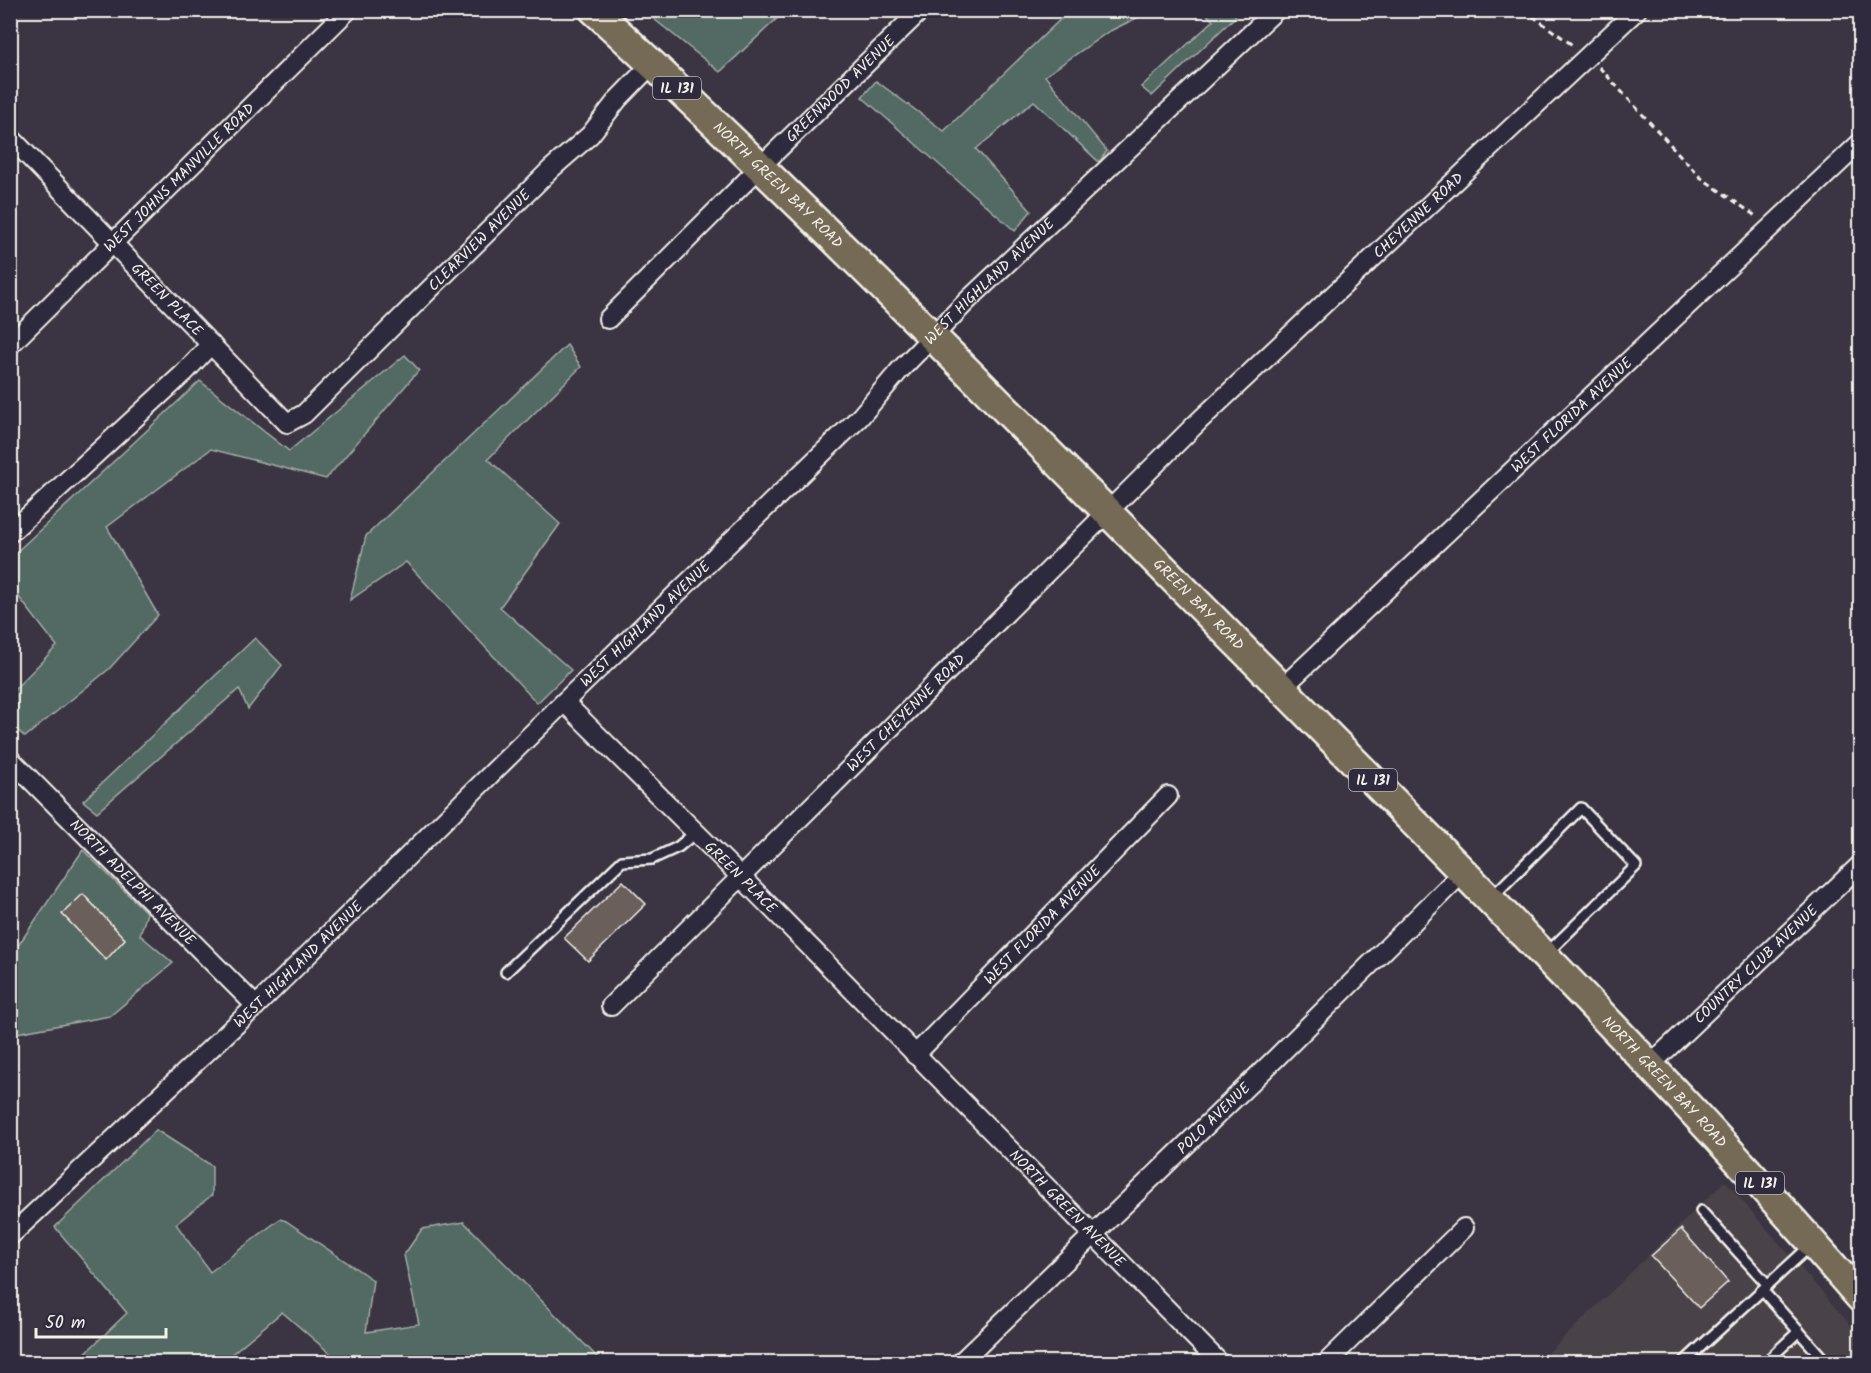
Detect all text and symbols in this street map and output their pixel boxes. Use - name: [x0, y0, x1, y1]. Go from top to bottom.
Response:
- street label: GREENWOOD AVENUE: [781, 29, 902, 149]
- road number: IL 131: [653, 77, 701, 99]
- street label: WEST JOHNS MANVILLE ROAD: [99, 97, 261, 259]
- street label: NORTH GREEN BAY ROAD: [707, 116, 849, 255]
- street label: CHEYENNE ROAD: [1368, 167, 1470, 265]
- street label: CLEARVIEW AVENUE: [423, 183, 538, 298]
- street label: WEST HIGHLAND AVENUE: [919, 212, 1062, 351]
- street label: GREEN PLACE: [125, 258, 209, 343]
- street label: WEST FLORIDA AVENUE: [1506, 351, 1640, 479]
- street label: GREEN BAY ROAD: [1147, 553, 1250, 657]
- street label: WEST HIGHLAND AVENUE: [575, 555, 717, 694]
- street label: WEST CHEYENNE ROAD: [842, 648, 972, 778]
- road number: IL 131: [1349, 769, 1397, 791]
- street label: NORTH ADELPHI AVENUE: [63, 814, 202, 953]
- street label: GREEN PLACE: [698, 836, 783, 921]
- street label: WEST FLORIDA AVENUE: [978, 859, 1108, 991]
- street label: WEST HIGHLAND AVENUE: [228, 895, 370, 1034]
- street label: COUNTRY CLUB AVENUE: [1689, 899, 1825, 1030]
- street label: NORTH GREEN BAY ROAD: [1596, 1011, 1732, 1154]
- street label: POLO AVENUE: [1172, 1077, 1258, 1160]
- street label: NORTH GREEN AVENUE: [1003, 1144, 1132, 1274]
- road number: IL 131: [1736, 1172, 1784, 1194]
- scale bar: [36, 1301, 166, 1339]
- text: 50 m: [45, 1309, 85, 1338]

